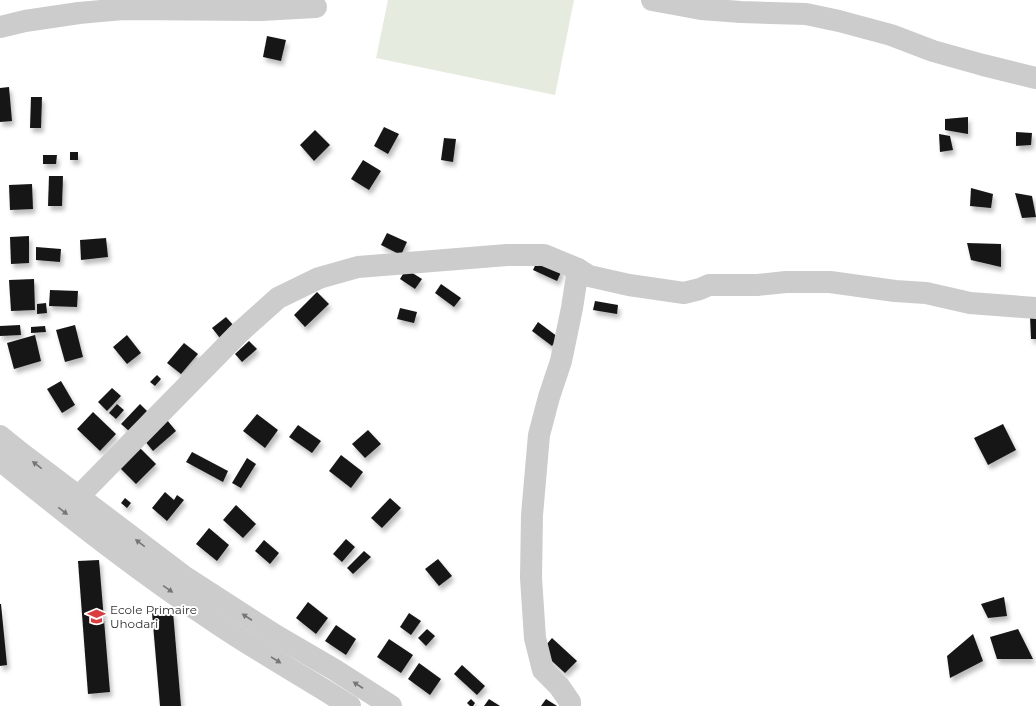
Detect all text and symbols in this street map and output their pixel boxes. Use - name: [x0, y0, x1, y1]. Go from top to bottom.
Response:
- one-way arrow: [31, 461, 42, 469]
- one-way arrow: [57, 507, 68, 516]
- one-way arrow: [135, 539, 146, 548]
- one-way arrow: [162, 585, 173, 593]
- place label: Ecole Primaire Uhodari: [110, 602, 197, 631]
- school or university icon: Ecole Primaire Uhodari: [87, 607, 107, 627]
- one-way arrow: [241, 614, 253, 621]
- one-way arrow: [271, 656, 281, 664]
- one-way arrow: [352, 681, 364, 688]

